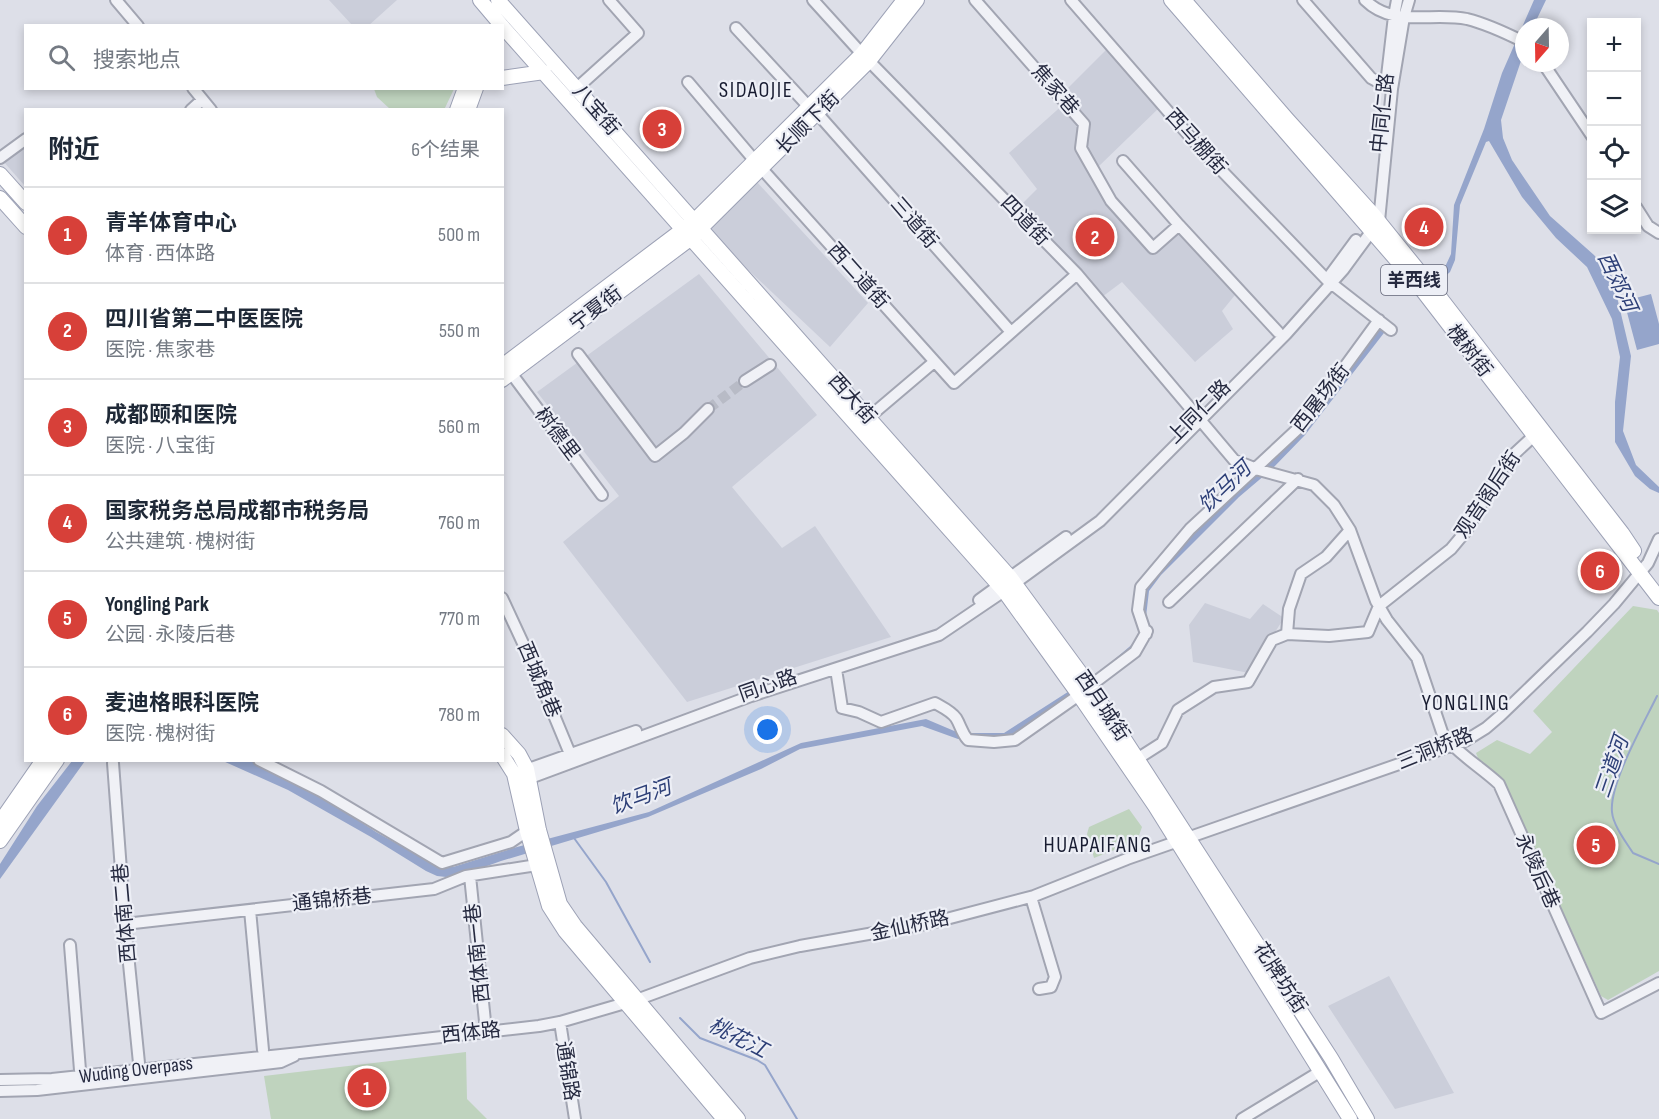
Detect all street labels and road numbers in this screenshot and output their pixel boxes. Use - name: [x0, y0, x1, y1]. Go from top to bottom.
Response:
- street label: 焦家巷: [1026, 59, 1084, 121]
- street label: 中同仁路: [1367, 72, 1399, 154]
- street label: 八宝街: [567, 79, 625, 141]
- street label: 长顺下街: [771, 86, 845, 160]
- street label: 西马棚街: [1160, 104, 1232, 180]
- street label: 四道街: [996, 191, 1054, 251]
- street label: 三道街: [885, 192, 943, 254]
- street label: 西二道街: [822, 238, 894, 314]
- road number: 羊西线: [1381, 265, 1447, 295]
- street label: 宁夏街: [565, 281, 627, 337]
- street label: 槐树街: [1441, 320, 1497, 382]
- street label: 西屠场街: [1287, 359, 1355, 437]
- street label: 西大街: [823, 369, 881, 429]
- street label: 上同仁路: [1162, 375, 1236, 449]
- street label: 树德里: [529, 403, 585, 465]
- street label: 观音阁后街: [1450, 447, 1526, 543]
- street label: 西城角巷: [512, 638, 566, 722]
- street label: 同心路: [736, 665, 800, 707]
- street label: 西月城街: [1070, 666, 1134, 746]
- street label: 三洞桥路: [1393, 723, 1477, 775]
- street label: 永陵后巷: [1510, 830, 1564, 912]
- street label: 西体南二巷: [109, 862, 141, 964]
- street label: 通锦桥巷: [291, 884, 373, 916]
- street label: 西体南一巷: [461, 902, 495, 1004]
- street label: 金仙桥路: [868, 906, 952, 946]
- street label: 花牌坊街: [1248, 938, 1312, 1018]
- street label: 西体路: [440, 1018, 502, 1048]
- street label: 通锦路: [550, 1039, 584, 1103]
- street label: Wuding Overpass: [78, 1051, 194, 1089]

